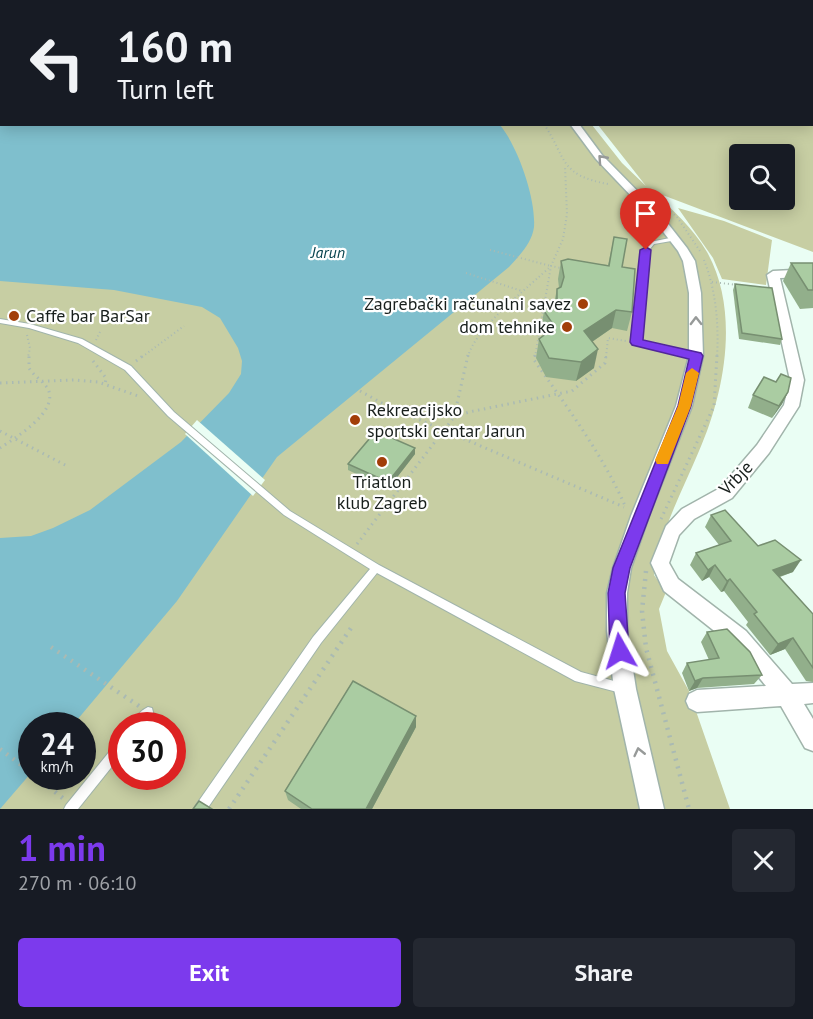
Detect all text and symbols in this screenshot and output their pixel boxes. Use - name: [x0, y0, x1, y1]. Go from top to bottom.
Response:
- text: 160 m: [117, 19, 233, 74]
- icon: left: [18, 24, 96, 102]
- text: Turn left: [117, 72, 214, 106]
- map controls: [729, 144, 795, 210]
- button: search: [729, 144, 795, 210]
- one-way arrow: [598, 155, 609, 166]
- pin: [620, 188, 671, 250]
- icon: arrive: [629, 197, 662, 230]
- water label: Jarun: [310, 242, 345, 262]
- place label: Zagrebački računalni savez: [364, 292, 571, 315]
- marker: Zagrebački računalni savez: [576, 297, 590, 311]
- place label: Caffe bar BarSar: [26, 304, 150, 327]
- marker: Caffe bar BarSar: [7, 309, 21, 323]
- place label: dom tehnike: [459, 315, 555, 338]
- one-way arrow: [690, 316, 702, 325]
- marker: dom tehnike: [560, 320, 574, 334]
- place label: Rekreacijsko sportski centar Jarun: [367, 398, 525, 442]
- marker: Rekreacijsko sportski centar Jarun: [348, 413, 362, 427]
- marker: Triatlon klub Zagreb: [375, 455, 389, 469]
- street label: Vrbje: [713, 456, 758, 500]
- place label: Triatlon klub Zagreb: [337, 470, 427, 514]
- position arrow: [588, 619, 652, 683]
- speed limit sign: 30: [108, 712, 186, 790]
- text: 24: [40, 724, 74, 763]
- one-way arrow: [634, 747, 647, 757]
- text: km/h: [41, 757, 73, 776]
- text: 1 min: [18, 824, 106, 871]
- button: close: [732, 829, 795, 892]
- text: 270 m · 06:10: [18, 870, 136, 896]
- button: Exit: [18, 938, 401, 1007]
- button: Share: [413, 938, 795, 1007]

